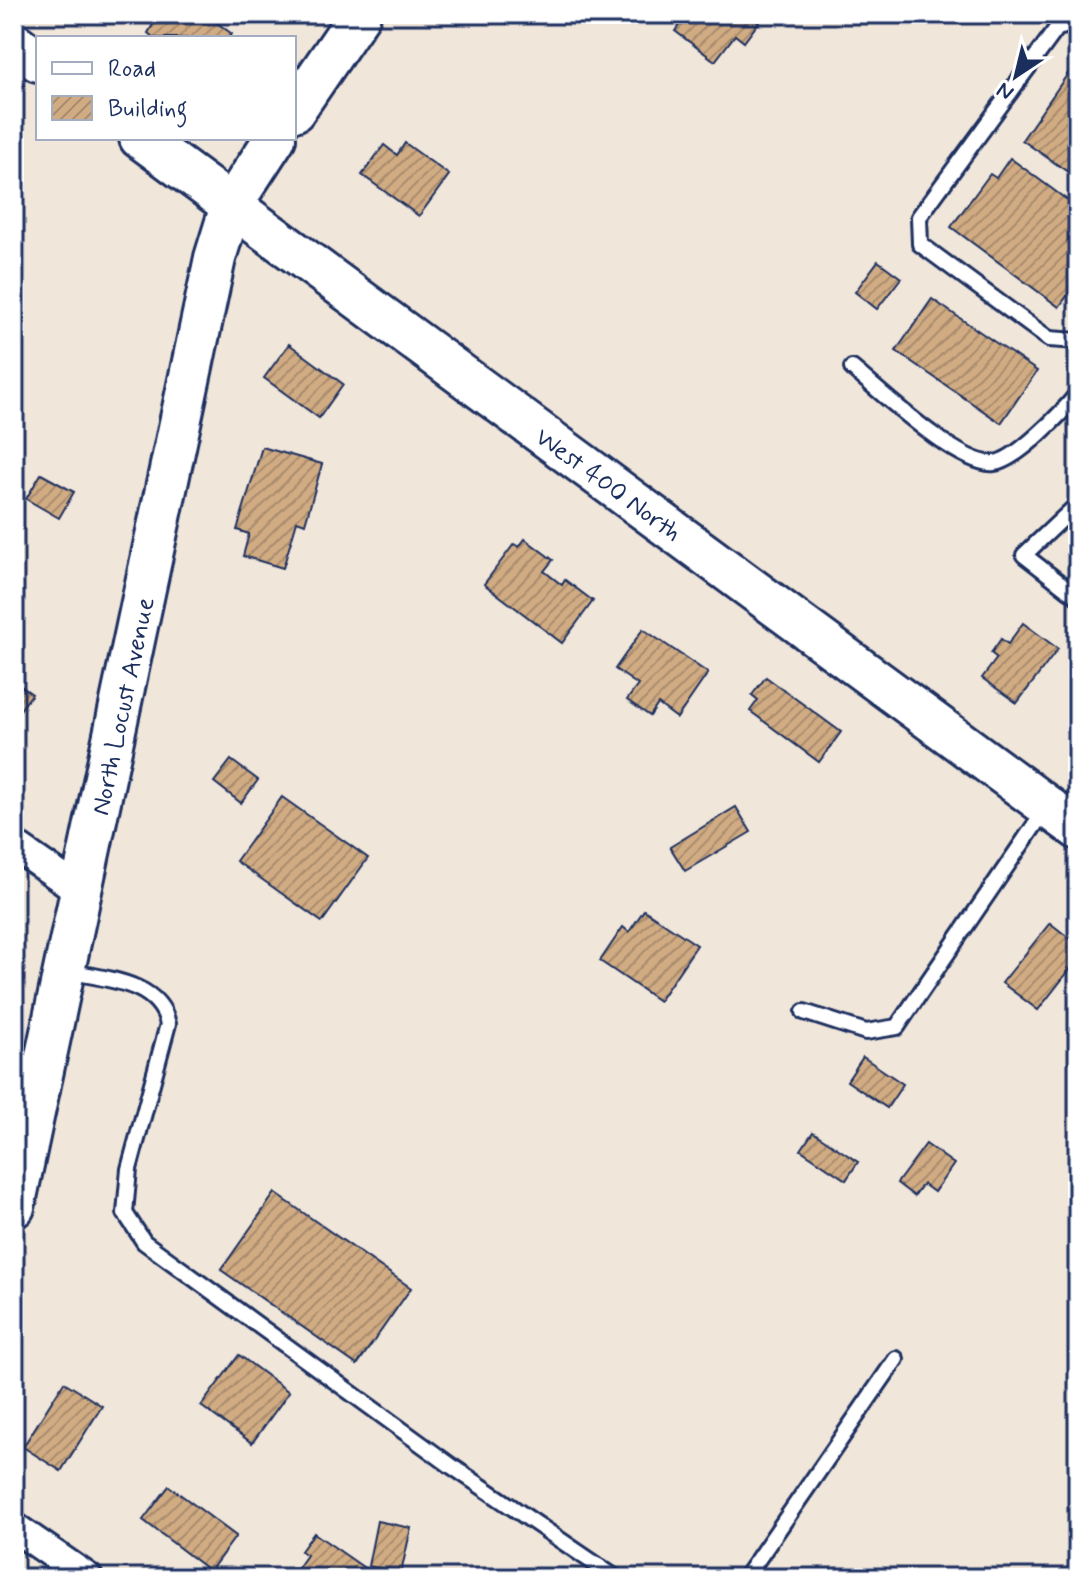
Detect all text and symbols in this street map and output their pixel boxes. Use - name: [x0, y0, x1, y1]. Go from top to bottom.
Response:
- legend: [36, 36, 296, 140]
- north arrow: [976, 36, 1056, 116]
- text: Road: [108, 54, 156, 85]
- text: N: [992, 75, 1020, 106]
- text: Building: [108, 94, 188, 128]
- street label: West 400 North: [528, 421, 688, 550]
- street label: North Locust Avenue: [84, 594, 164, 818]

